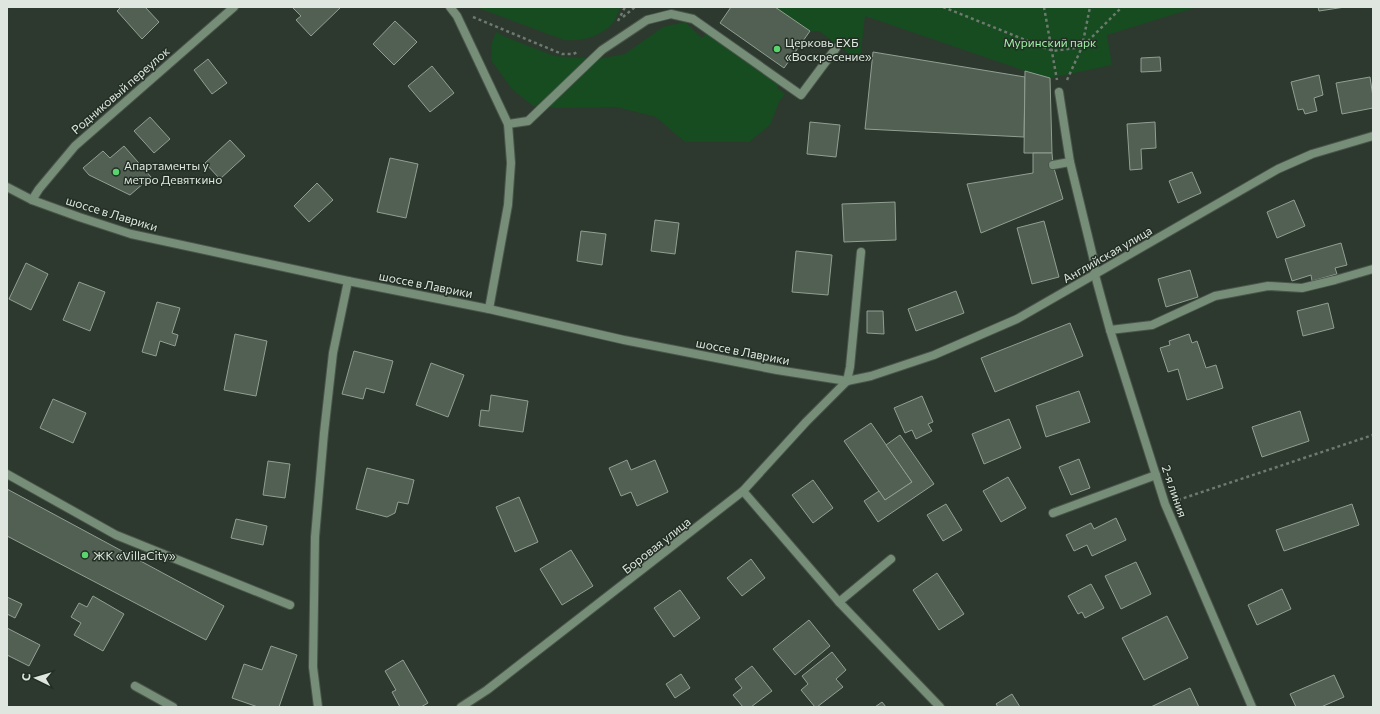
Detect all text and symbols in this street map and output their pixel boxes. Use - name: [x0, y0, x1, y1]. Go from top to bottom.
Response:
- place label: Церковь ЕХБ «Воскресение»: [785, 35, 872, 63]
- park label: Муринский парк: [1004, 35, 1097, 49]
- street label: Родниковый переулок: [68, 43, 172, 136]
- marker: Церковь ЕХБ «Воскресение»: [772, 44, 782, 54]
- place label: Апартаменты у метро Девяткино: [124, 158, 222, 186]
- marker: Апартаменты у метро Девяткино: [111, 167, 121, 177]
- street label: шоссе в Лаврики: [64, 192, 160, 234]
- street label: Английская улица: [1060, 223, 1154, 285]
- street label: шоссе в Лаврики: [378, 268, 474, 300]
- street label: шоссе в Лаврики: [695, 335, 791, 367]
- street label: 2-я линия: [1160, 463, 1190, 519]
- street label: Боровая улица: [619, 514, 693, 576]
- place label: ЖК «VillaCity»: [93, 548, 176, 562]
- marker: ЖК «VillaCity»: [80, 550, 90, 560]
- north arrow: [16, 658, 56, 698]
- text: С: [19, 672, 32, 681]

